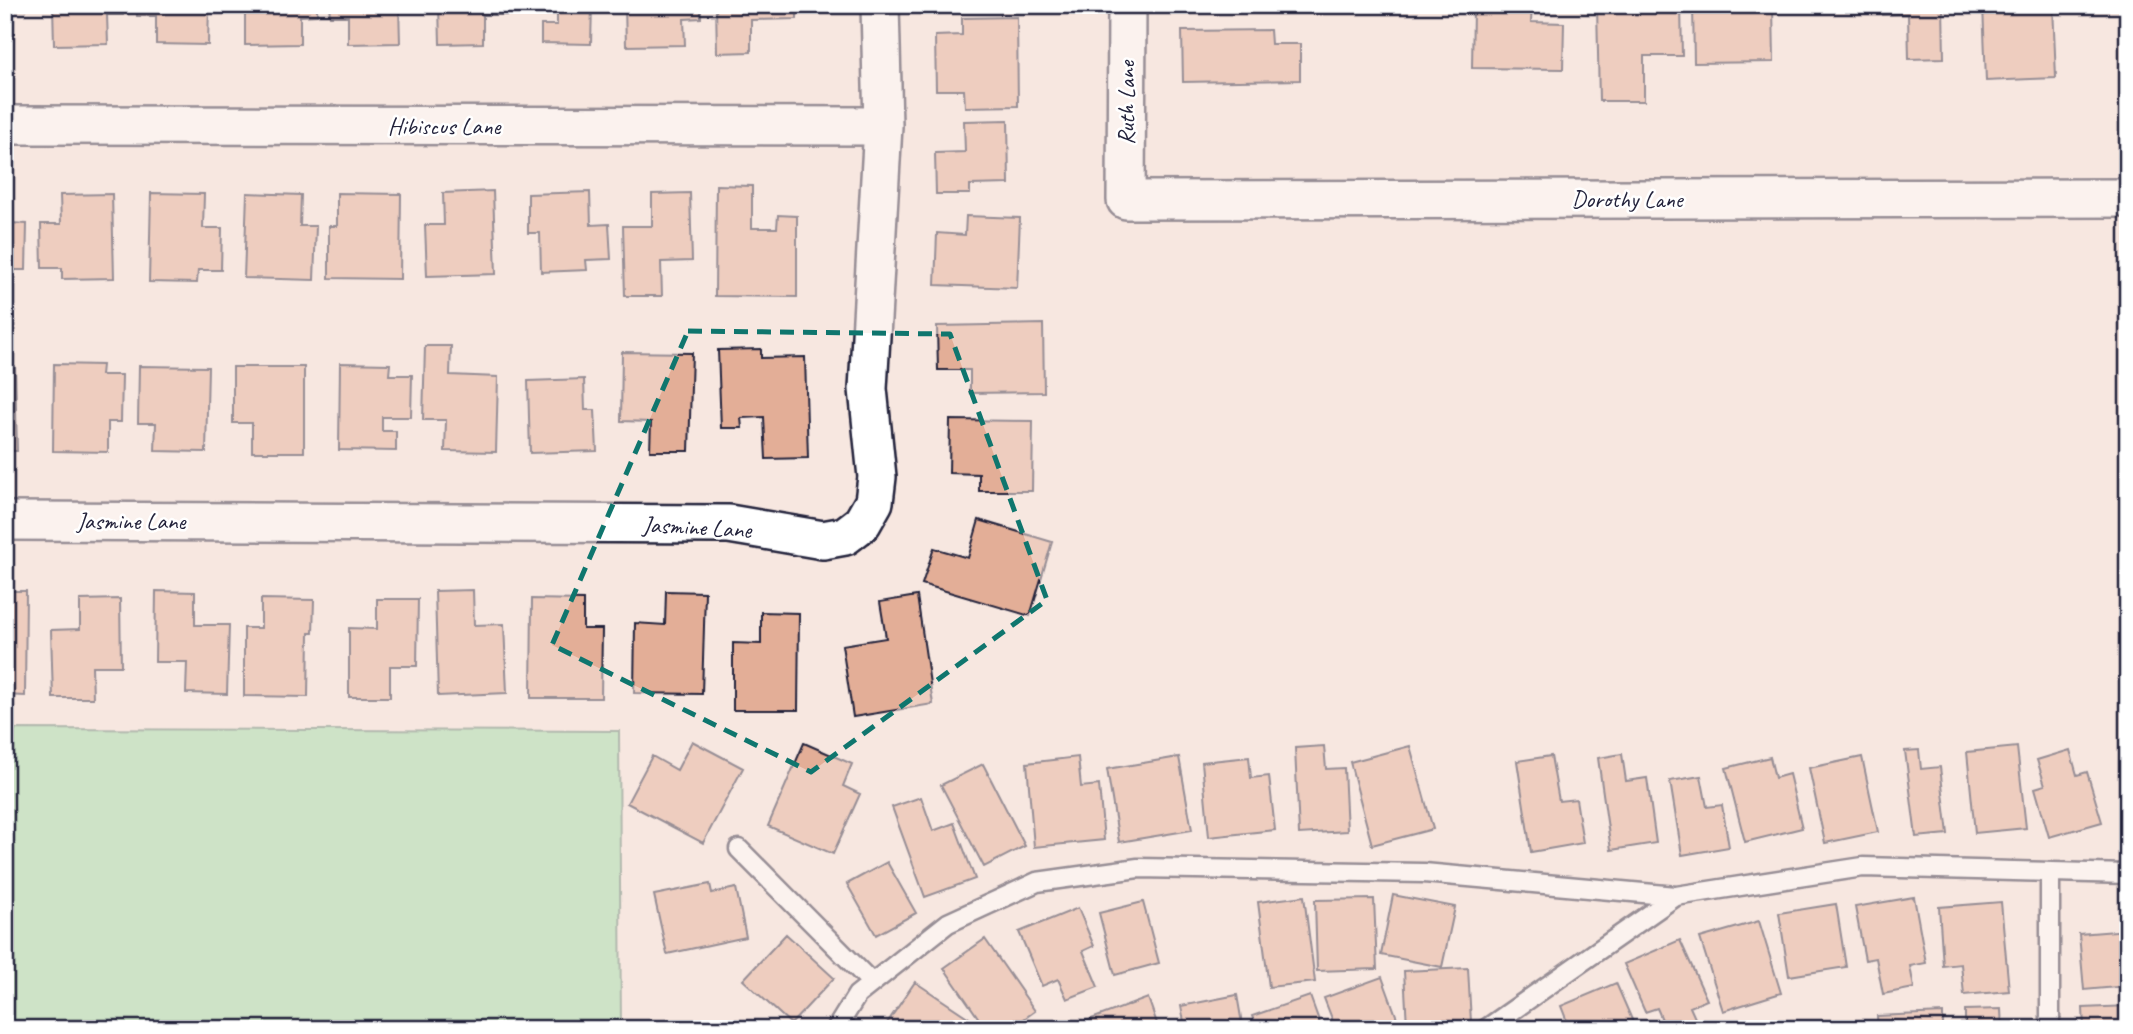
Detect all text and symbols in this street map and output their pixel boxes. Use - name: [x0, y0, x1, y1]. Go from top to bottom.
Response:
- street label: Ruth Lane: [1111, 59, 1141, 145]
- street label: Hibiscus Lane: [388, 111, 502, 141]
- street label: Dorothy Lane: [1571, 184, 1685, 214]
- street label: Jasmine Lane: [76, 506, 188, 536]
- street label: Jasmine Lane: [641, 509, 754, 545]

